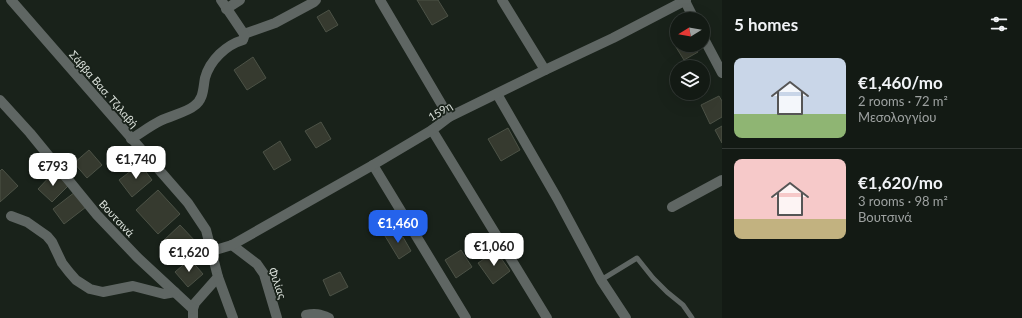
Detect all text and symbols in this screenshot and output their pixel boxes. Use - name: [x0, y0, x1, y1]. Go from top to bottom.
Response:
- north arrow: [670, 12, 710, 52]
- map controls: [670, 12, 710, 100]
- icon: filters: [988, 13, 1010, 35]
- text: 5 homes: [734, 14, 798, 35]
- street label: Σάββα Βασ. Τζιλαβή: [66, 48, 141, 131]
- button: layers: [670, 60, 710, 100]
- text: €1,460/mo: [858, 72, 943, 93]
- icon: home: [766, 74, 814, 122]
- text: 2 rooms · 72 m²: [858, 93, 948, 109]
- street label: 159η: [426, 99, 454, 123]
- text: Μεσολογγίου: [858, 109, 936, 125]
- pin: €1,740: [103, 146, 169, 180]
- text: €1,740: [116, 151, 156, 167]
- pin: €793: [29, 153, 77, 187]
- text: €793: [38, 158, 68, 174]
- text: €1,620/mo: [858, 172, 943, 193]
- icon: home: [766, 175, 814, 223]
- text: 3 rooms · 98 m²: [858, 193, 948, 209]
- street label: Βουτσινά: [97, 197, 138, 239]
- text: Βουτσινά: [858, 209, 912, 225]
- pin: €1,460: [365, 210, 431, 244]
- text: €1,460: [378, 215, 418, 231]
- pin: €1,060: [461, 233, 527, 267]
- text: €1,060: [474, 238, 514, 254]
- pin: €1,620: [156, 239, 222, 273]
- text: €1,620: [169, 244, 209, 260]
- street label: Φιλίας: [266, 266, 290, 300]

